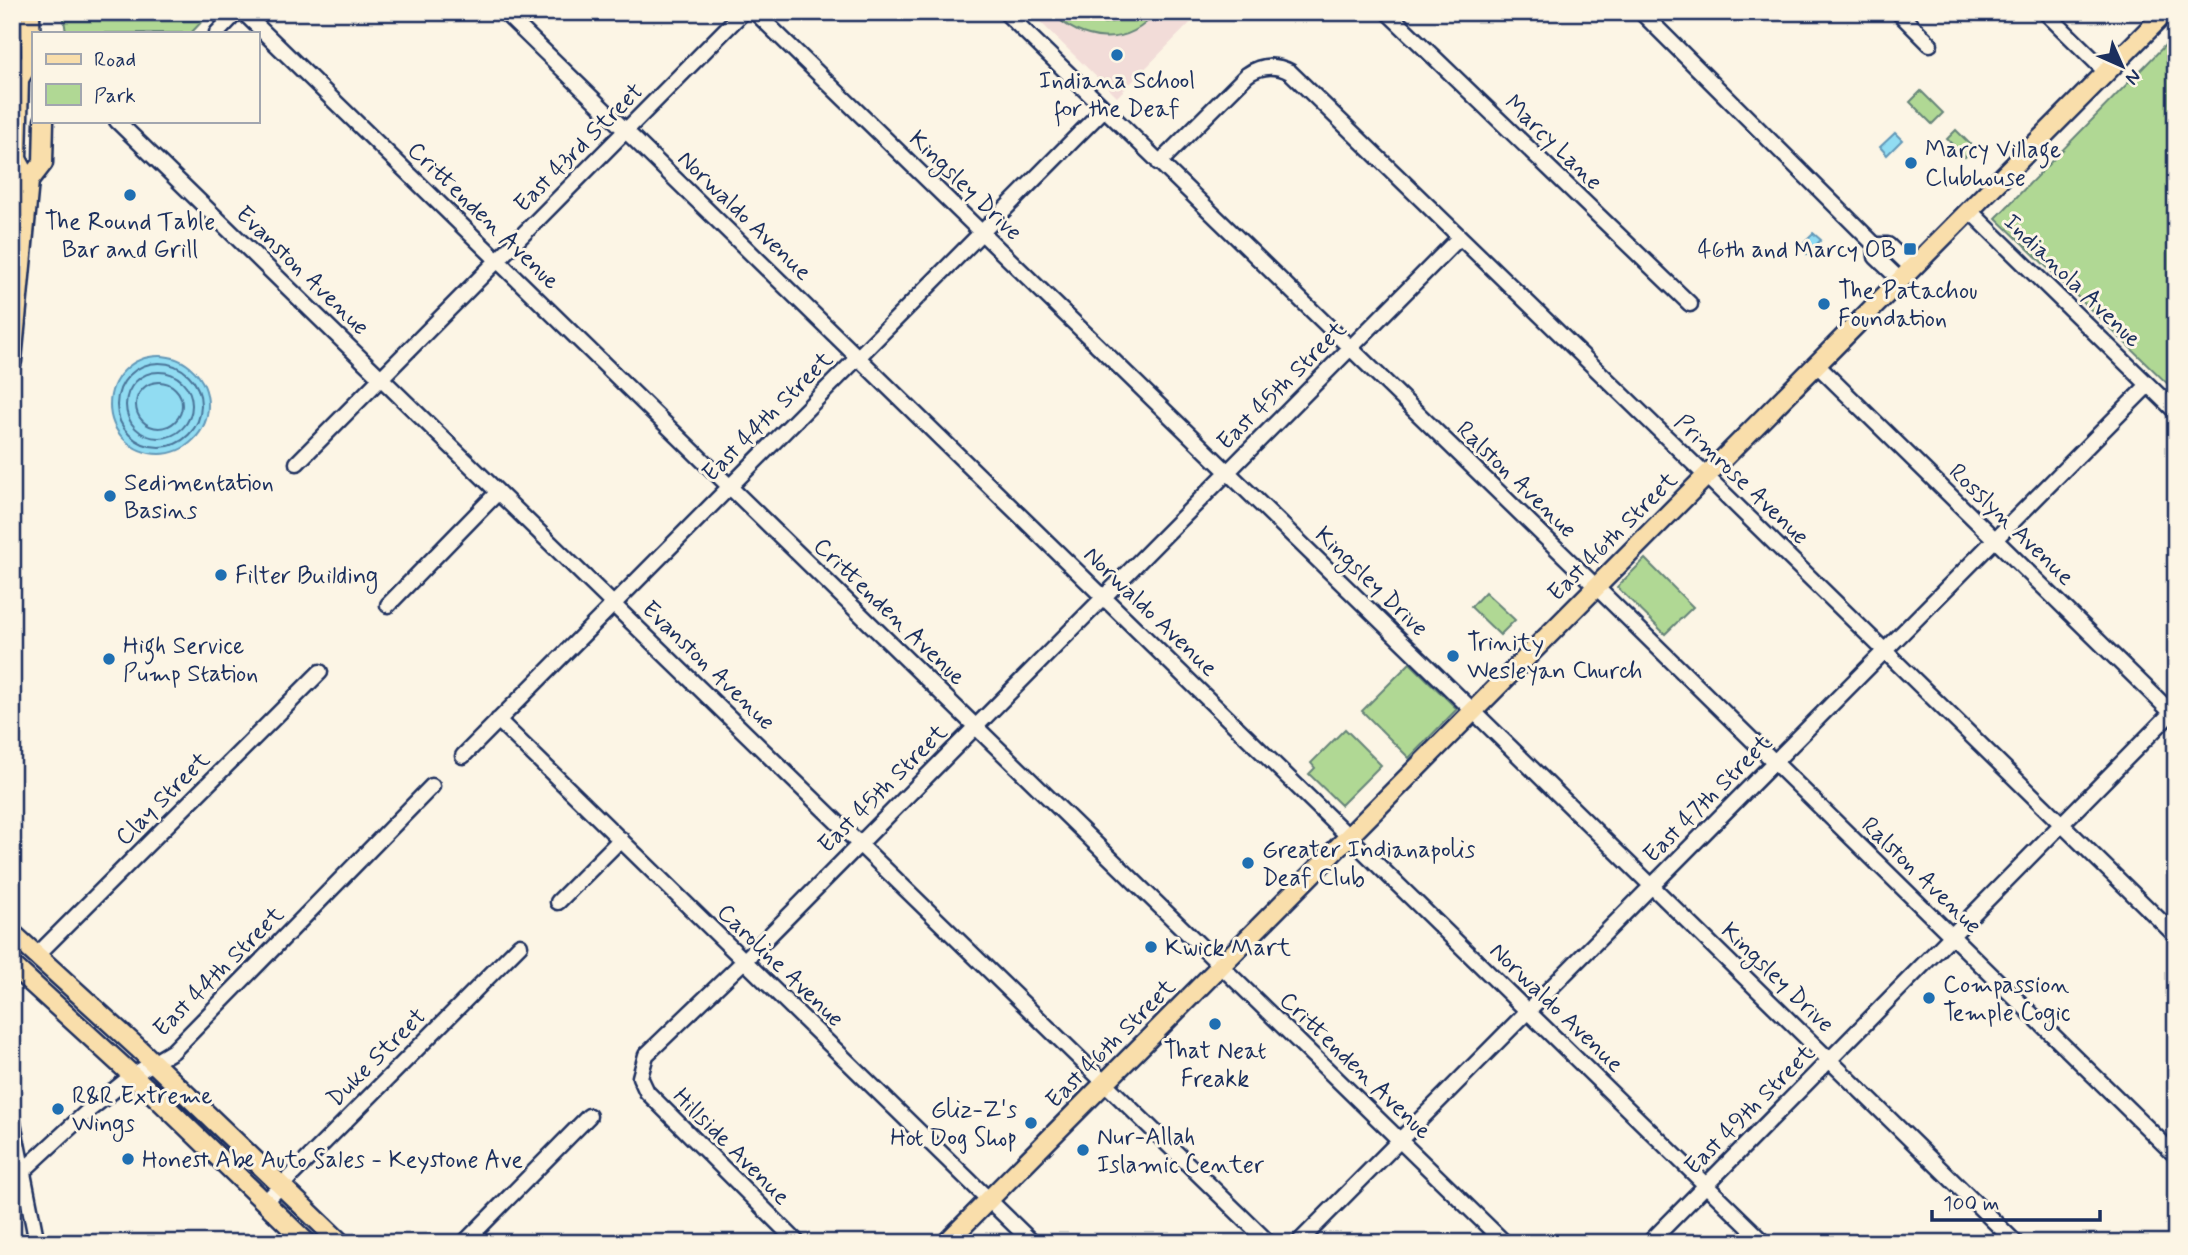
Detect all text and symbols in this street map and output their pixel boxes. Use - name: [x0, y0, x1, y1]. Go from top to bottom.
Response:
- legend: [32, 32, 259, 122]
- north arrow: [2086, 32, 2156, 102]
- text: Road: [94, 46, 136, 74]
- marker: Indiana School for the Deaf: [1109, 47, 1125, 63]
- text: N: [2120, 64, 2146, 90]
- place label: Indiana School for the Deaf: [1039, 66, 1195, 127]
- street label: East 43rd Street: [508, 77, 651, 220]
- text: Park: [94, 82, 136, 110]
- street label: Marcy Lane: [1497, 89, 1609, 198]
- street label: Kingsley Drive: [900, 124, 1028, 249]
- street label: Crittenden Avenue: [400, 135, 566, 297]
- place label: Marcy Village Clubhouse: [1925, 135, 2061, 194]
- street label: Norwaldo Avenue: [670, 144, 818, 288]
- marker: Marcy Village Clubhouse: [1903, 155, 1919, 171]
- marker: The Round Table Bar and Grill: [122, 187, 138, 203]
- street label: Evanston Avenue: [229, 199, 375, 343]
- place label: The Round Table Bar and Grill: [45, 207, 215, 266]
- street label: Indianola Avenue: [1996, 207, 2148, 355]
- place label: 46th and Marcy OB: [1698, 235, 1896, 266]
- marker: 46th and Marcy OB: [1902, 241, 1918, 257]
- place label: The Patachou Foundation: [1838, 276, 1978, 335]
- marker: The Patachou Foundation: [1816, 296, 1832, 312]
- street label: East 45th Street: [1211, 315, 1353, 457]
- street label: East 44th Street: [696, 345, 840, 489]
- street label: Primrose Avenue: [1667, 408, 1815, 552]
- street label: Ralston Avenue: [1449, 415, 1583, 545]
- street label: Rosslyn Avenue: [1942, 457, 2081, 593]
- street label: East 46th Street: [1541, 465, 1685, 609]
- place label: Sedimentation Basins: [124, 468, 274, 527]
- marker: Sedimentation Basins: [102, 488, 118, 504]
- street label: Kingsley Drive: [1306, 520, 1434, 645]
- street label: Crittenden Avenue: [806, 531, 972, 693]
- street label: Norwaldo Avenue: [1076, 540, 1224, 684]
- place label: Filter Building: [235, 561, 378, 594]
- marker: Filter Building: [213, 567, 229, 583]
- street label: Evanston Avenue: [635, 594, 781, 738]
- place label: Trinity Wesleyan Church: [1467, 628, 1643, 687]
- place label: High Service Pump Station: [123, 631, 258, 690]
- marker: Trinity Wesleyan Church: [1445, 648, 1461, 664]
- marker: High Service Pump Station: [101, 651, 117, 667]
- street label: East 45th Street: [812, 718, 954, 860]
- street label: East 47th Street: [1637, 728, 1779, 870]
- street label: Clay Street: [109, 745, 217, 853]
- street label: Ralston Avenue: [1854, 811, 1988, 941]
- place label: Greater Indianapolis Deaf Club: [1262, 835, 1476, 894]
- marker: Greater Indianapolis Deaf Club: [1240, 855, 1256, 871]
- street label: Caroline Avenue: [710, 898, 850, 1035]
- street label: East 44th Street: [147, 900, 291, 1044]
- street label: Kingsley Drive: [1712, 916, 1840, 1041]
- place label: Kwick Mart: [1165, 933, 1291, 964]
- street label: Norwaldo Avenue: [1482, 936, 1630, 1080]
- marker: Kwick Mart: [1143, 939, 1159, 955]
- place label: Compassion Temple Cogic: [1943, 970, 2071, 1031]
- street label: East 46th Street: [1039, 972, 1183, 1116]
- street label: Crittenden Avenue: [1272, 985, 1438, 1147]
- marker: Compassion Temple Cogic: [1921, 990, 1937, 1006]
- street label: Duke Street: [321, 1002, 433, 1114]
- marker: That Neat Freakk: [1207, 1016, 1223, 1032]
- place label: That Neat Freakk: [1164, 1036, 1266, 1095]
- street label: East 49th Street: [1678, 1038, 1822, 1182]
- place label: R&R Extreme Wings: [72, 1081, 213, 1142]
- street label: Hillside Avenue: [666, 1082, 796, 1212]
- place label: Gliz-Z's Hot Dog Shop: [890, 1095, 1017, 1154]
- marker: R&R Extreme Wings: [50, 1101, 66, 1117]
- marker: Gliz-Z's Hot Dog Shop: [1023, 1115, 1039, 1131]
- place label: Nur-Allah Islamic Center: [1097, 1122, 1264, 1181]
- marker: Nur-Allah Islamic Center: [1075, 1142, 1091, 1158]
- place label: Honest Abe Auto Sales - Keystone Ave: [142, 1145, 523, 1176]
- marker: Honest Abe Auto Sales - Keystone Ave: [120, 1151, 136, 1167]
- scale bar: [1932, 1178, 2100, 1222]
- text: 100 m: [1943, 1190, 1999, 1218]

